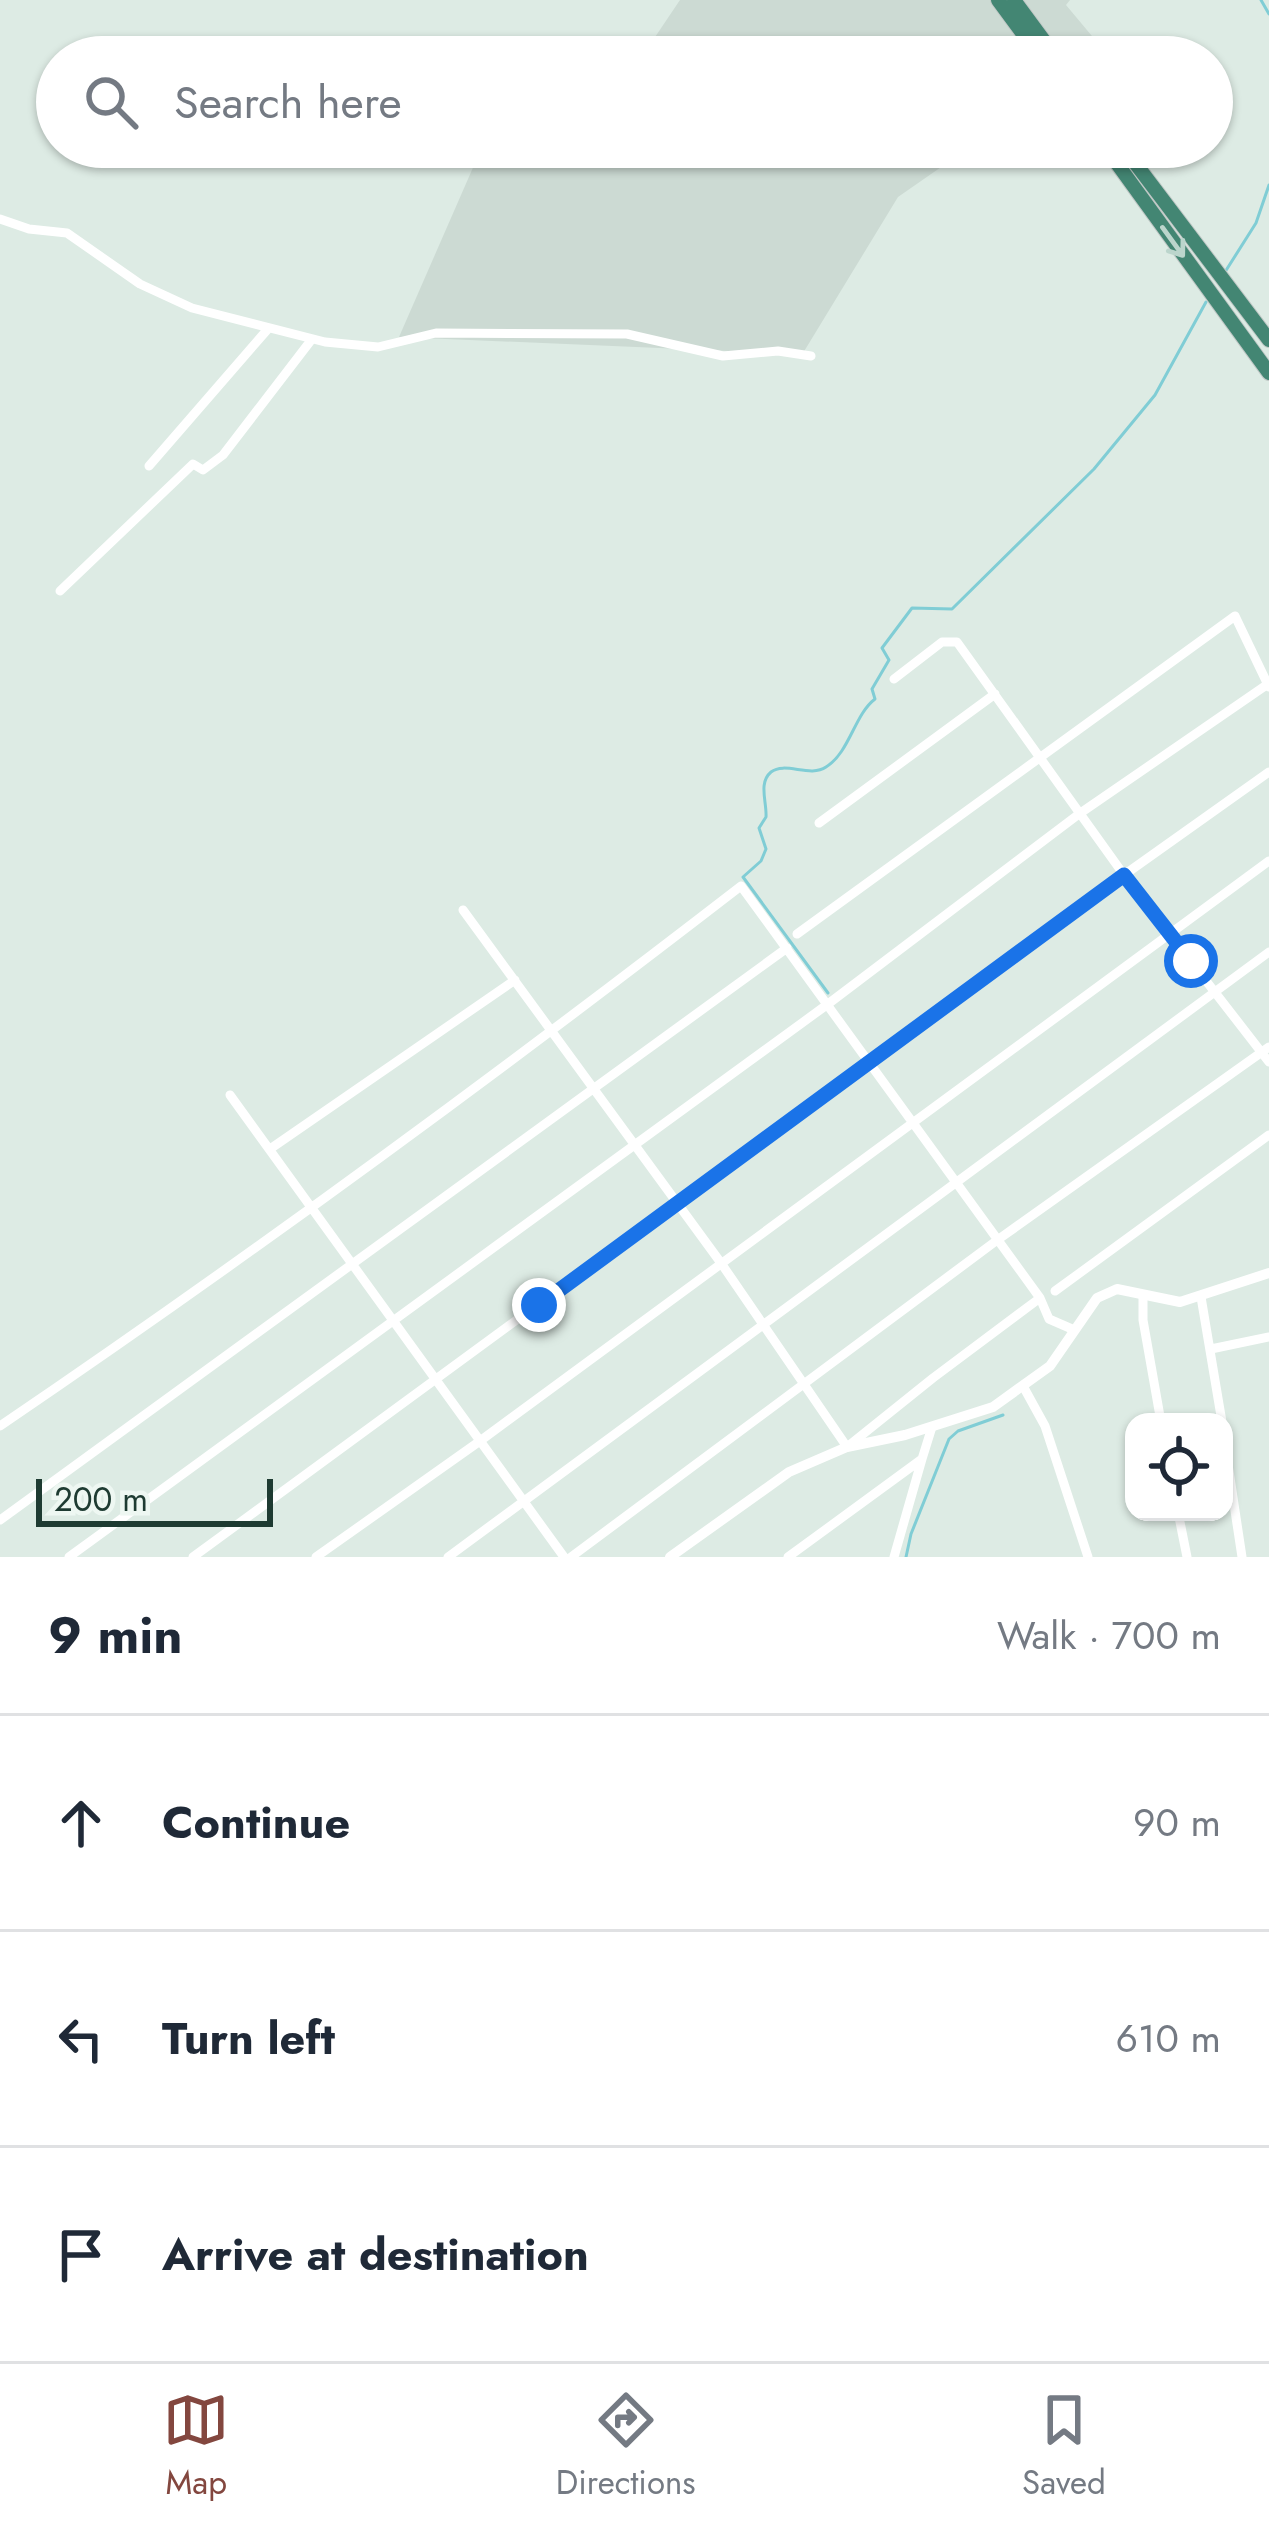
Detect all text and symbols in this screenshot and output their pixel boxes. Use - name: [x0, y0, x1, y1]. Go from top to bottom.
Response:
- search box: [36, 36, 1233, 168]
- icon: search: [78, 69, 144, 135]
- text: Search here: [174, 70, 402, 135]
- one-way arrow: [1160, 225, 1186, 258]
- route start: [1164, 934, 1218, 988]
- route end: [512, 1278, 566, 1332]
- map controls: [1125, 1413, 1233, 1521]
- button: locate: [1125, 1413, 1233, 1521]
- scale bar: [36, 1473, 273, 1526]
- text: 200 m: [54, 1476, 148, 1523]
- text: 9 min: [48, 1598, 183, 1672]
- text: Walk · 700 m: [997, 1607, 1221, 1664]
- icon: ahead: [48, 1790, 114, 1856]
- text: Continue: [162, 1790, 350, 1855]
- text: 90 m: [1133, 1794, 1221, 1851]
- icon: left: [48, 2006, 114, 2072]
- text: Turn left: [162, 2006, 335, 2071]
- text: 610 m: [1115, 2010, 1221, 2067]
- icon: arrive: [48, 2222, 114, 2288]
- text: Arrive at destination: [162, 2222, 589, 2287]
- tab: Map: [163, 2387, 229, 2506]
- tab: Directions: [556, 2387, 696, 2506]
- tab: Saved: [1022, 2387, 1106, 2506]

